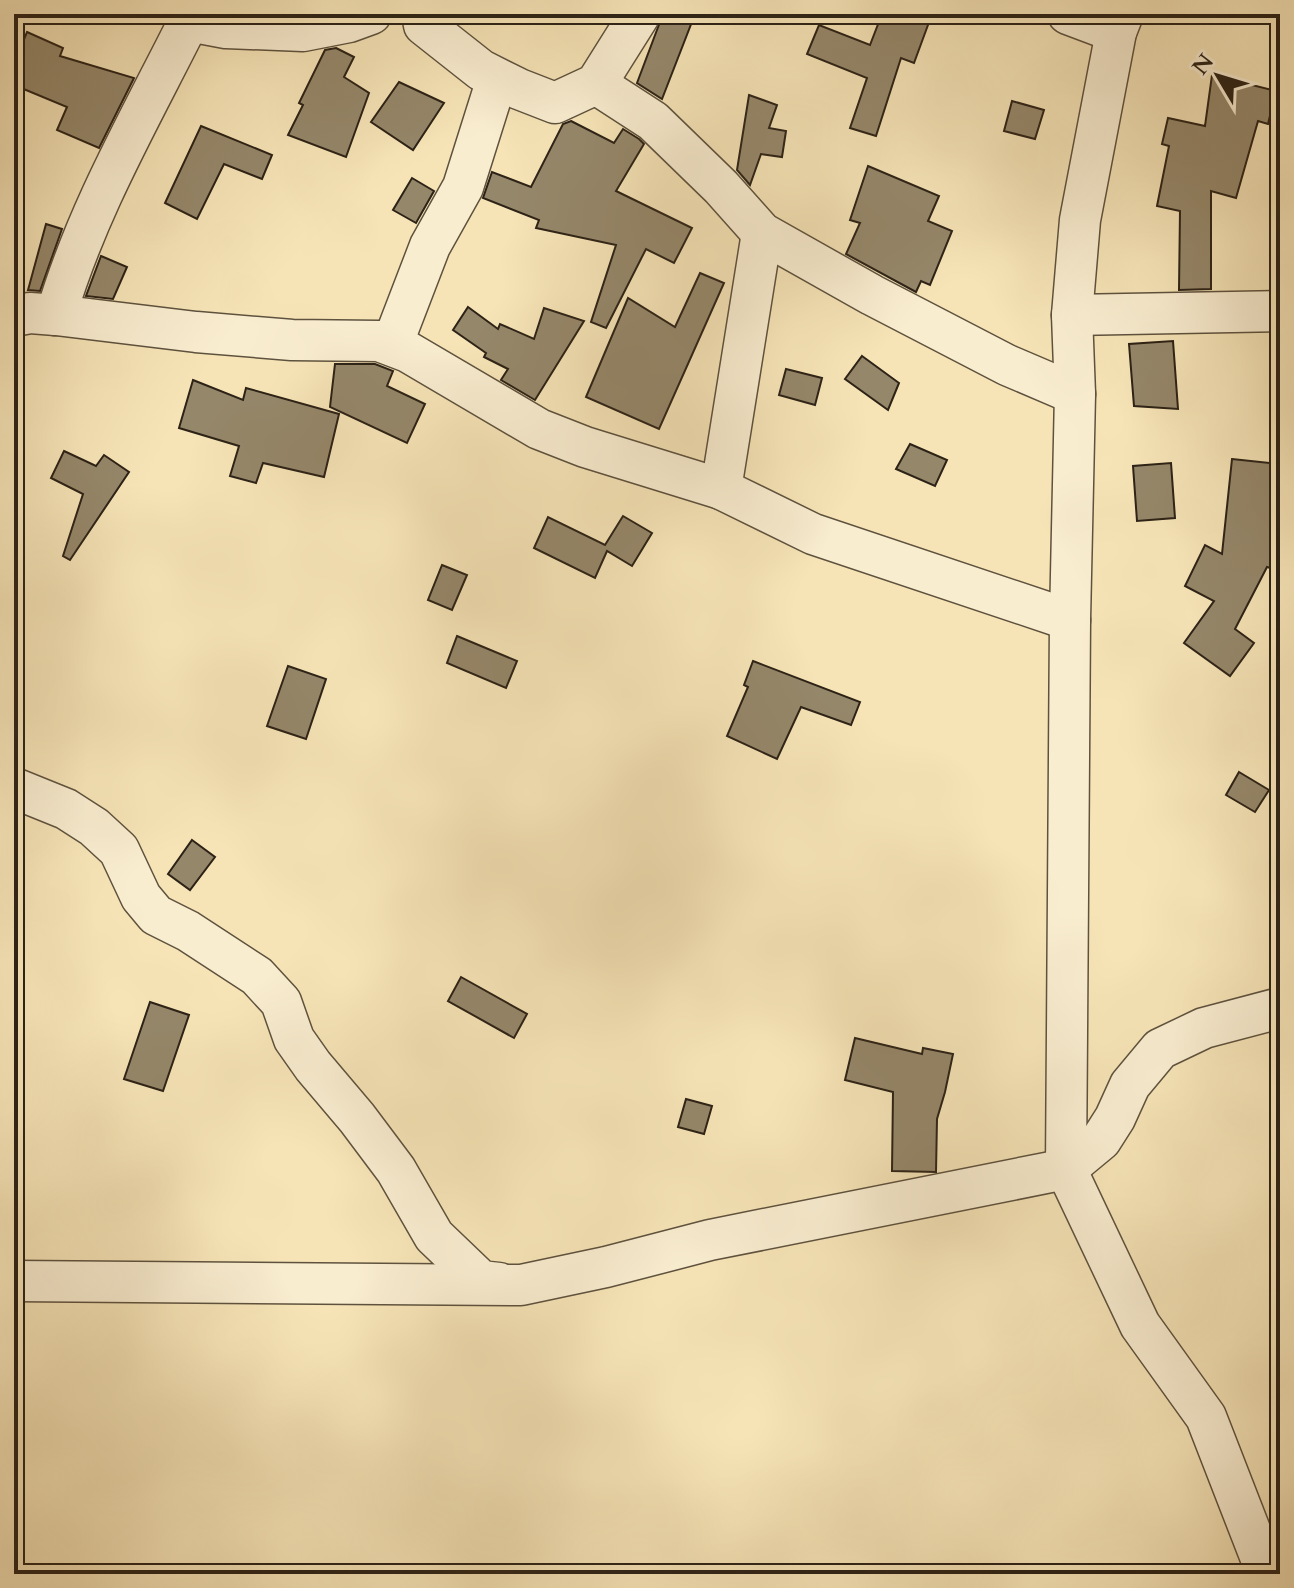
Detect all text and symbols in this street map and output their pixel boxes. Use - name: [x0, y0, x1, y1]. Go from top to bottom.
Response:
- north arrow: [1178, 36, 1258, 116]
- text: N: [1185, 48, 1221, 81]

